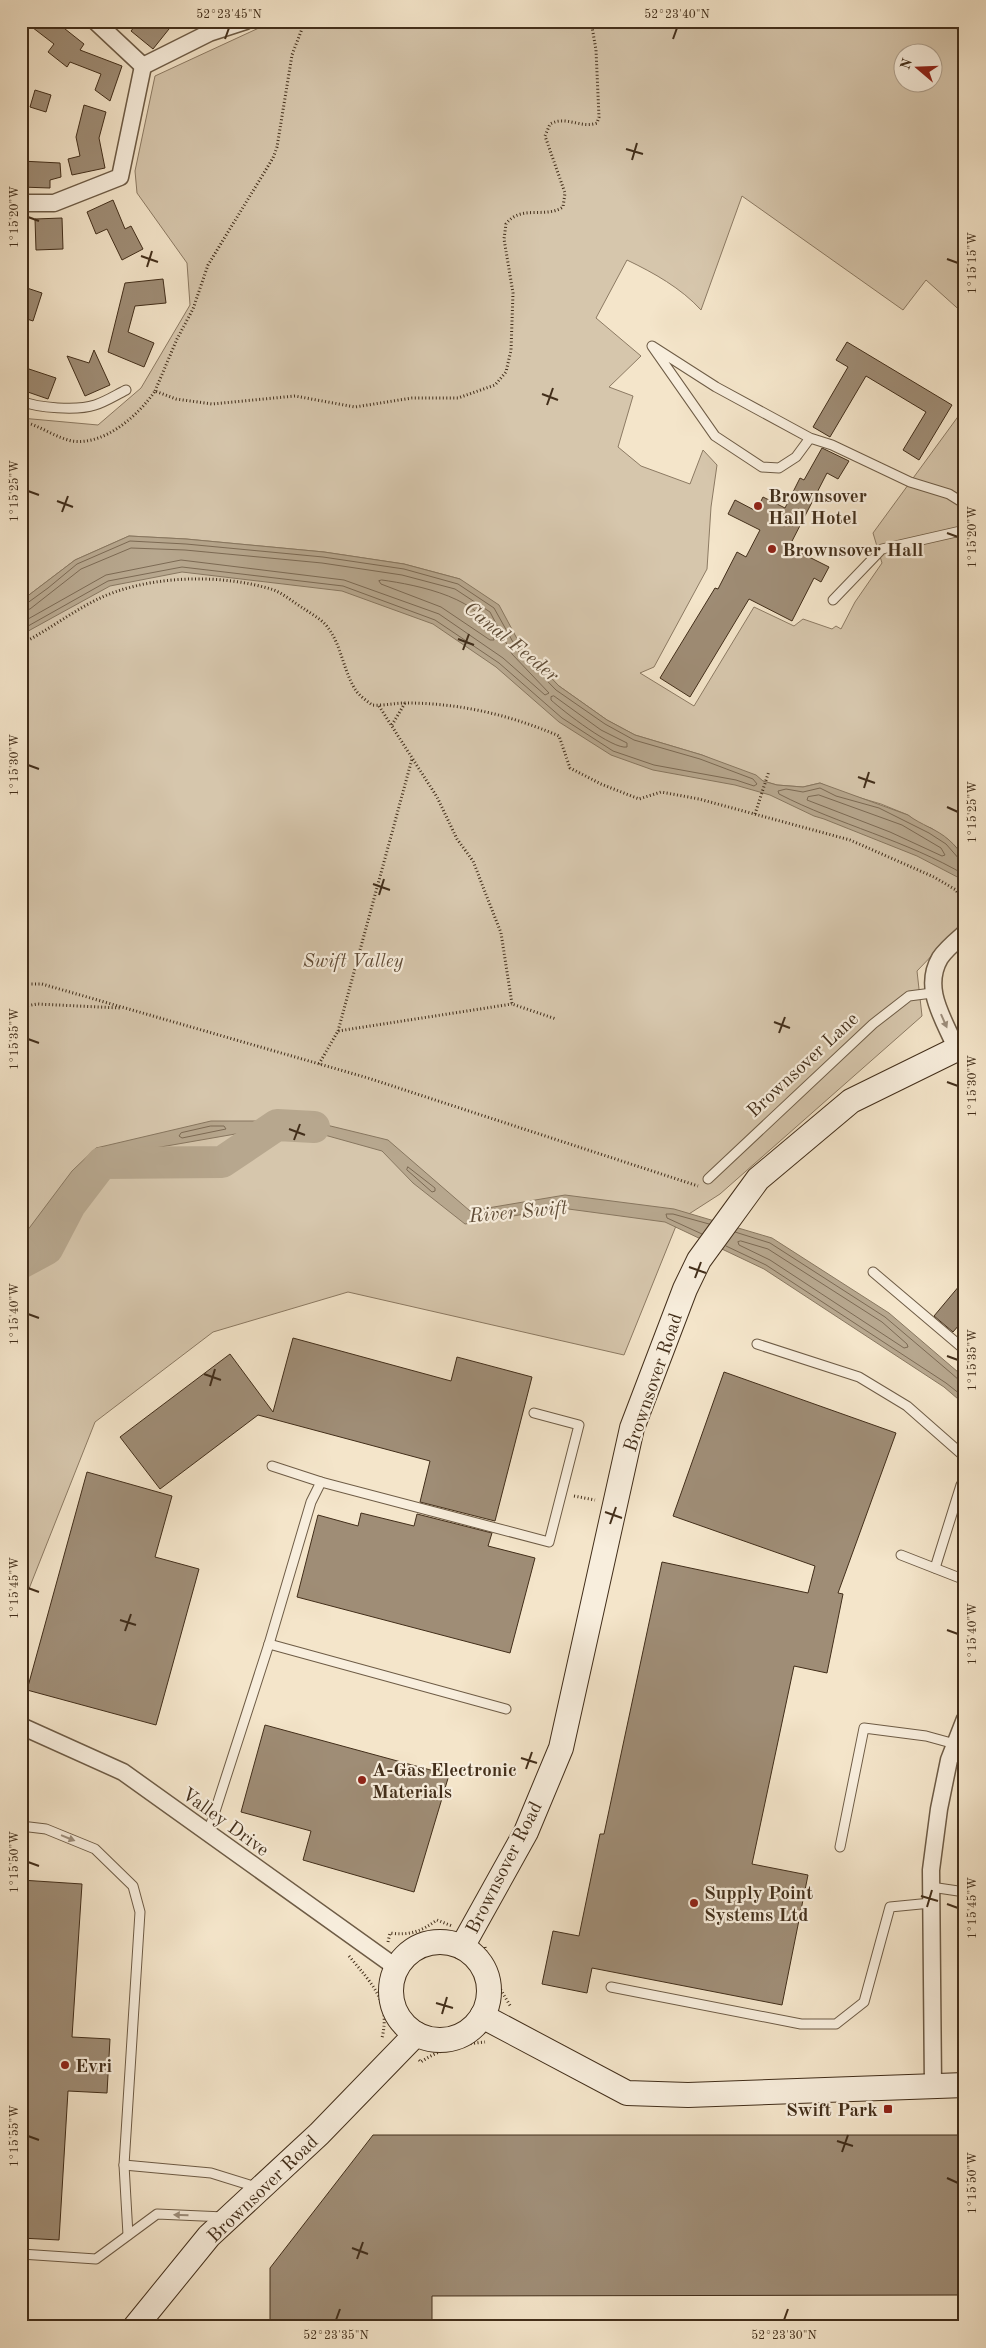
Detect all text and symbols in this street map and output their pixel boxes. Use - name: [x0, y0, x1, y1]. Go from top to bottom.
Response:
- text: 52°23'45"N: [196, 8, 262, 21]
- text: 52°23'40"N: [644, 8, 710, 21]
- north arrow: [894, 42, 944, 92]
- text: N: [898, 56, 915, 71]
- text: 1°15'20"W: [8, 186, 21, 248]
- text: 1°15'15"W: [966, 232, 979, 294]
- text: 1°15'25"W: [8, 460, 21, 522]
- place label: Brownsover Hall Hotel: [768, 488, 867, 529]
- marker: Brownsover Hall Hotel: [752, 500, 764, 512]
- text: 1°15'20"W: [966, 506, 979, 568]
- place label: Brownsover Hall: [782, 542, 924, 561]
- marker: Brownsover Hall: [766, 543, 778, 555]
- water label: Canal Feeder: [460, 599, 562, 687]
- text: 1°15'30"W: [8, 734, 21, 796]
- text: 1°15'25"W: [966, 781, 979, 843]
- park label: Swift Valley: [303, 953, 404, 972]
- text: 1°15'35"W: [8, 1008, 21, 1070]
- street label: Brownsover Lane: [745, 1010, 863, 1122]
- one-way arrow: [941, 1014, 949, 1028]
- text: 1°15'30"W: [966, 1055, 979, 1117]
- water label: River Swift: [467, 1199, 569, 1227]
- text: 1°15'40"W: [8, 1283, 21, 1345]
- street label: Brownsover Road: [622, 1311, 687, 1455]
- text: 1°15'35"W: [966, 1329, 979, 1391]
- text: 1°15'45"W: [8, 1557, 21, 1619]
- text: 1°15'40"W: [966, 1603, 979, 1665]
- place label: A-Gas Electronic Materials: [372, 1762, 517, 1803]
- marker: A-Gas Electronic Materials: [356, 1774, 368, 1786]
- street label: Valley Drive: [177, 1785, 272, 1861]
- street label: Brownsover Road: [464, 1799, 547, 1937]
- text: 1°15'50"W: [8, 1831, 21, 1893]
- one-way arrow: [61, 1834, 76, 1842]
- text: 1°15'45"W: [966, 1877, 979, 1939]
- place label: Supply Point Systems Ltd: [704, 1885, 813, 1926]
- marker: Supply Point Systems Ltd: [688, 1897, 700, 1909]
- place label: Evri: [75, 2058, 112, 2077]
- marker: Evri: [59, 2059, 71, 2071]
- place label: Swift Park: [786, 2102, 878, 2121]
- marker: Swift Park: [882, 2103, 894, 2115]
- text: 1°15'55"W: [8, 2105, 21, 2167]
- street label: Brownsover Road: [205, 2132, 323, 2247]
- text: 1°15'50"W: [966, 2152, 979, 2214]
- one-way arrow: [173, 2211, 189, 2219]
- text: 52°23'35"N: [303, 2329, 369, 2342]
- text: 52°23'30"N: [751, 2329, 817, 2342]

